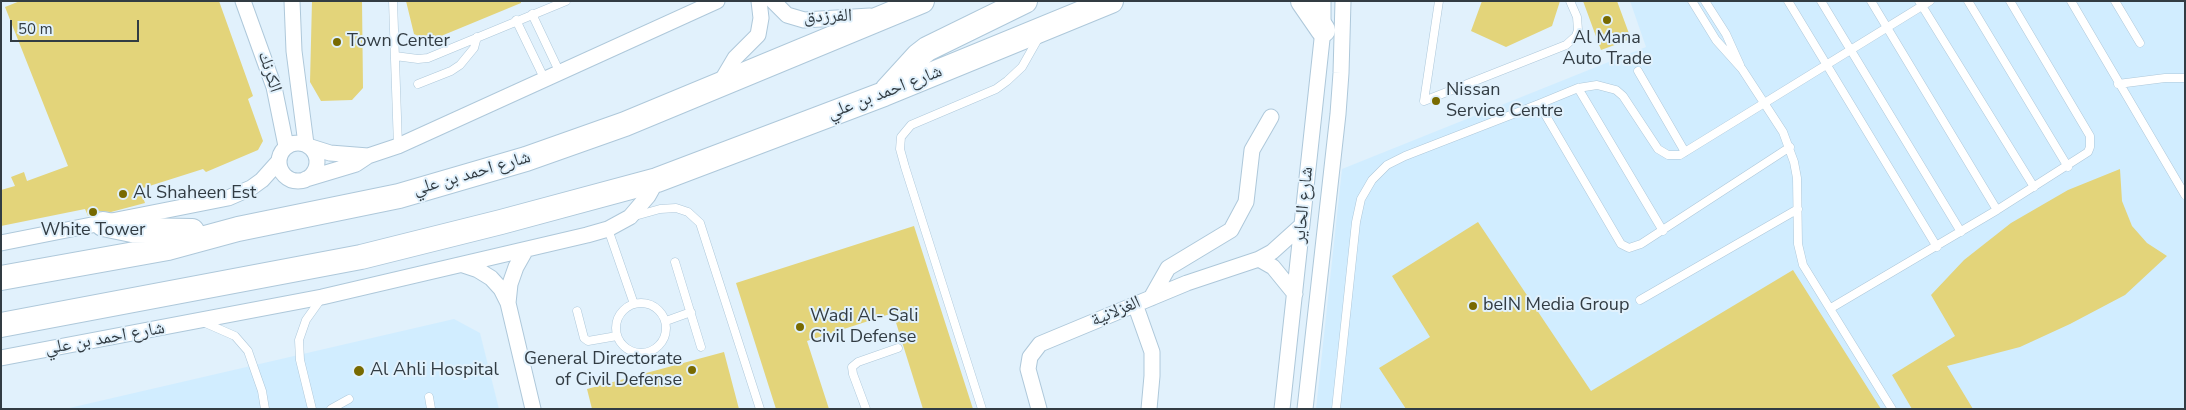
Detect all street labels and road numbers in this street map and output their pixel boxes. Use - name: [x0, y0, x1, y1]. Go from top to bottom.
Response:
- street label: الفرزدق: [803, 5, 853, 29]
- street label: الكرنك: [252, 49, 286, 95]
- street label: شارع احمد بن علي: [825, 61, 945, 125]
- street label: شارع احمد بن علي: [411, 147, 533, 201]
- street label: شارع الحاير: [1289, 166, 1319, 244]
- street label: الغزلانية: [1088, 292, 1144, 332]
- street label: شارع احمد بن علي: [43, 318, 167, 360]

